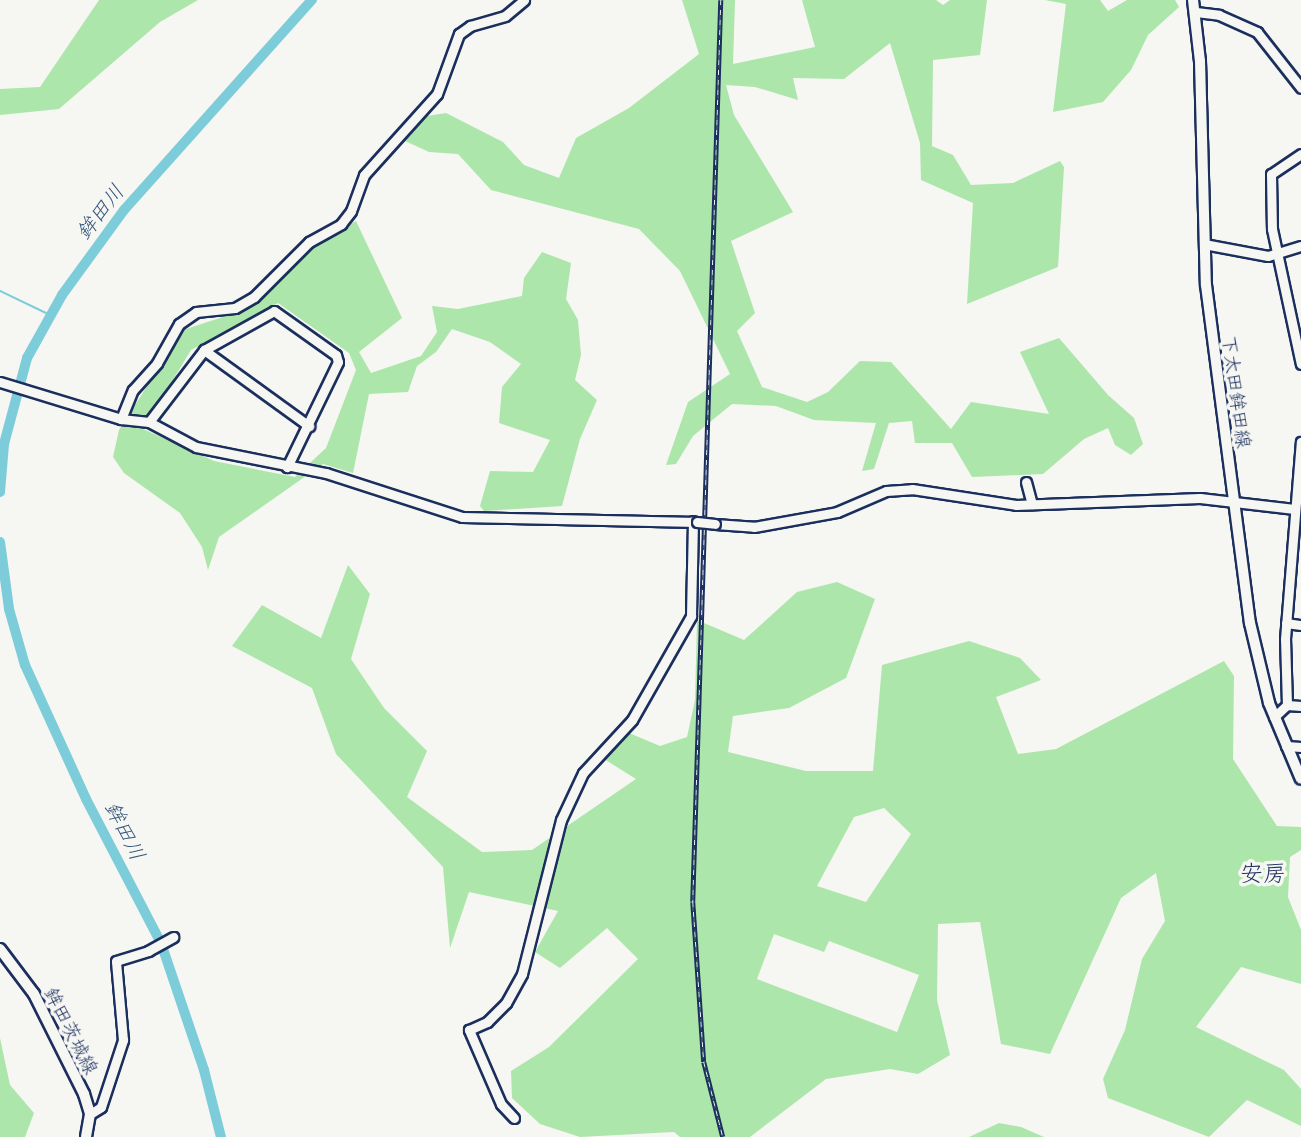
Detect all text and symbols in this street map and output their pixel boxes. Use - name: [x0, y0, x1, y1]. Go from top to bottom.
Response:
- water label: 鉾田川: [71, 179, 129, 245]
- street label: 下太田鉾田線: [1217, 334, 1255, 450]
- water label: 鉾田川: [99, 797, 151, 865]
- district label: 安房: [1240, 859, 1286, 887]
- street label: 鉾田茨城線: [39, 984, 103, 1078]

